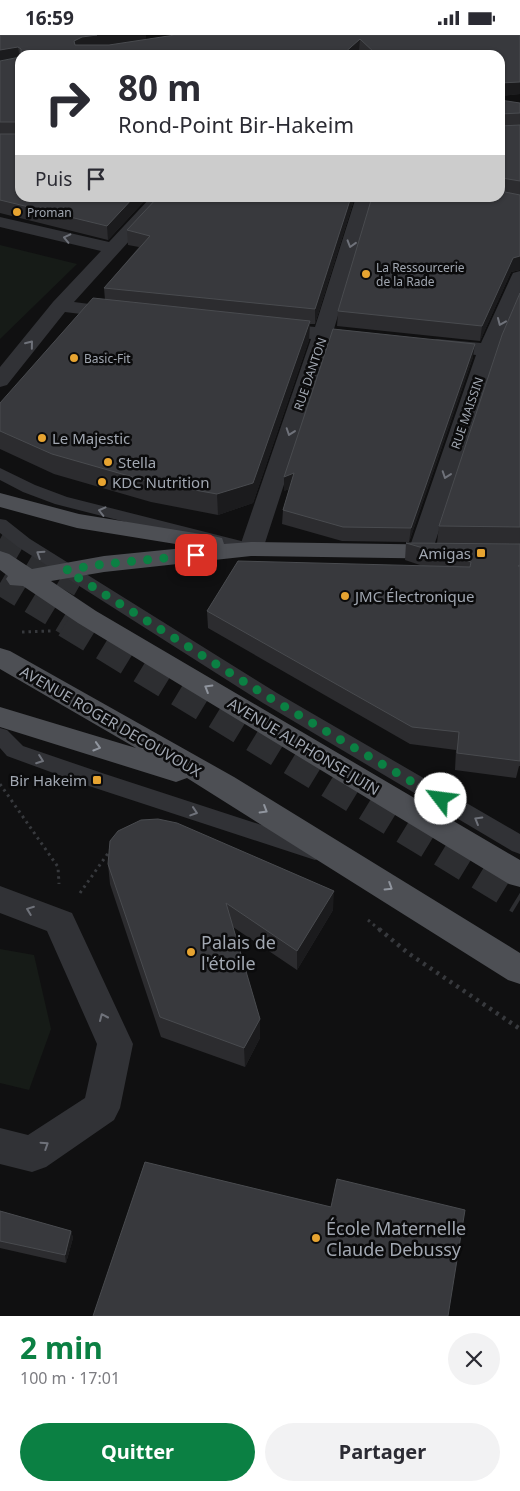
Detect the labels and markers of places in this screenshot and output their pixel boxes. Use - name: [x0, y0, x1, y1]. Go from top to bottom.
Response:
- place label: Proman: [27, 204, 72, 221]
- marker: Proman: [11, 206, 23, 218]
- place label: La Ressourcerie de la Rade: [376, 259, 465, 290]
- marker: La Ressourcerie de la Rade: [360, 268, 372, 280]
- place label: Basic-Fit: [84, 350, 131, 367]
- marker: Basic-Fit: [68, 352, 80, 364]
- place label: Le Majestic: [52, 428, 130, 448]
- marker: Le Majestic: [36, 432, 48, 444]
- place label: Stella: [118, 452, 156, 472]
- marker: Stella: [102, 456, 114, 468]
- place label: KDC Nutrition: [112, 472, 209, 492]
- marker: KDC Nutrition: [96, 476, 108, 488]
- pin: [175, 534, 217, 576]
- place label: Amigas: [419, 543, 471, 563]
- marker: Amigas: [475, 547, 487, 559]
- place label: JMC Électronique: [353, 586, 474, 606]
- marker: JMC Électronique: [339, 590, 351, 602]
- place label: Bir Hakeim: [9, 770, 87, 790]
- marker: Bir Hakeim: [91, 774, 103, 786]
- place label: Palais de l'étoile: [201, 930, 276, 975]
- marker: Palais de l'étoile: [185, 946, 197, 958]
- place label: École Maternelle Claude Debussy: [326, 1216, 466, 1261]
- marker: École Maternelle Claude Debussy: [310, 1232, 322, 1244]

